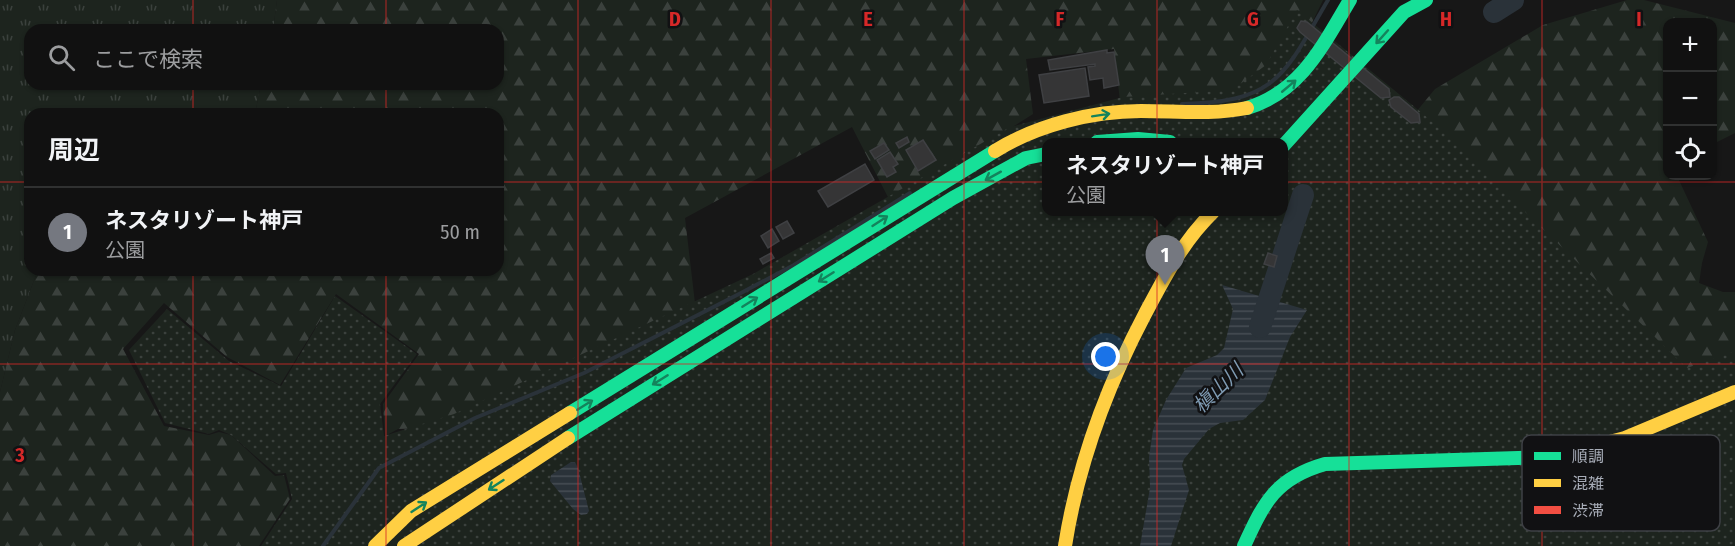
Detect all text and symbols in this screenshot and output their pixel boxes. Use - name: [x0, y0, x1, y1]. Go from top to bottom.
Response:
- text: D: [669, 7, 681, 31]
- text: E: [863, 7, 873, 31]
- text: F: [1056, 7, 1065, 31]
- text: G: [1247, 7, 1259, 31]
- text: H: [1440, 7, 1452, 31]
- text: I: [1636, 7, 1642, 31]
- map controls: [1663, 18, 1717, 180]
- button: +: [1663, 18, 1717, 72]
- search box: [24, 24, 504, 90]
- one-way arrow: [1375, 29, 1389, 44]
- icon: search: [45, 41, 78, 74]
- text: ここで検索: [93, 46, 203, 73]
- button: −: [1663, 72, 1717, 126]
- one-way arrow: [1281, 79, 1296, 93]
- one-way arrow: [1091, 109, 1110, 120]
- button: locate: [1663, 126, 1717, 180]
- text: 周辺: [48, 135, 100, 166]
- popup: [1042, 138, 1288, 216]
- text: ネスタリゾート神戸: [1066, 152, 1264, 179]
- one-way arrow: [985, 171, 1002, 183]
- text: 公園: [1066, 183, 1106, 207]
- text: ネスタリゾート神戸: [105, 207, 303, 234]
- one-way arrow: [871, 215, 888, 227]
- text: 1: [63, 220, 72, 244]
- text: 50 m: [440, 220, 480, 244]
- pin: 1: [1146, 236, 1184, 285]
- text: 公園: [105, 238, 145, 262]
- one-way arrow: [818, 271, 835, 283]
- one-way arrow: [741, 296, 758, 308]
- your location: [1091, 342, 1120, 371]
- water label: 槇山川: [1188, 357, 1249, 417]
- one-way arrow: [652, 374, 669, 386]
- one-way arrow: [576, 398, 593, 411]
- legend: [1522, 435, 1720, 531]
- text: 3: [14, 443, 25, 467]
- text: 順調: [1572, 447, 1604, 466]
- text: 混雑: [1572, 474, 1604, 493]
- one-way arrow: [488, 479, 505, 492]
- one-way arrow: [410, 501, 426, 513]
- text: 渋滞: [1572, 501, 1604, 520]

